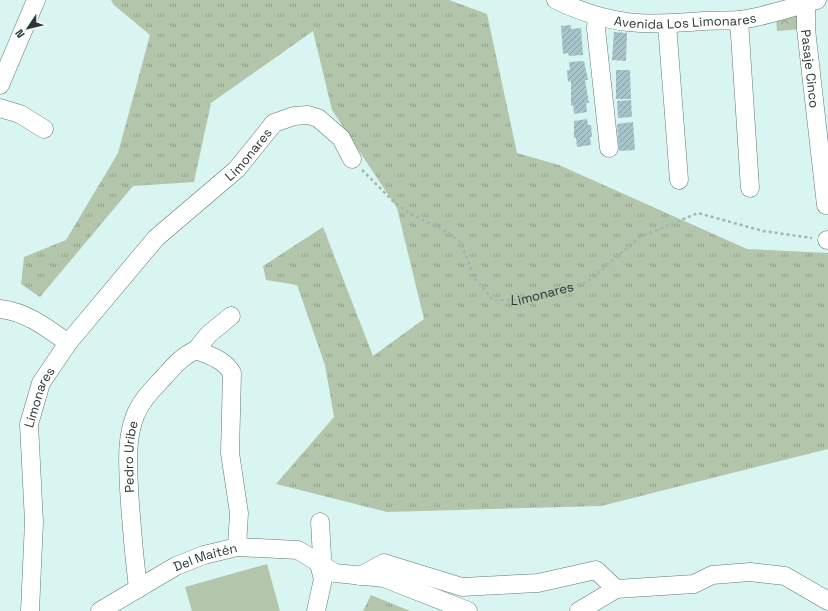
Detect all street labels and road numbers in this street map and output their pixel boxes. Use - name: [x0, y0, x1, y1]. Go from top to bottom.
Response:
- street label: Avenida Los Limonares: [613, 9, 758, 33]
- street label: Pasaje Cinco: [797, 29, 823, 109]
- street label: Limonares: [221, 125, 276, 185]
- street label: Limonares: [511, 278, 575, 309]
- street label: Limonares: [20, 363, 59, 430]
- street label: Pedro Uribe: [120, 418, 142, 493]
- street label: Del Maitén: [171, 539, 239, 575]

